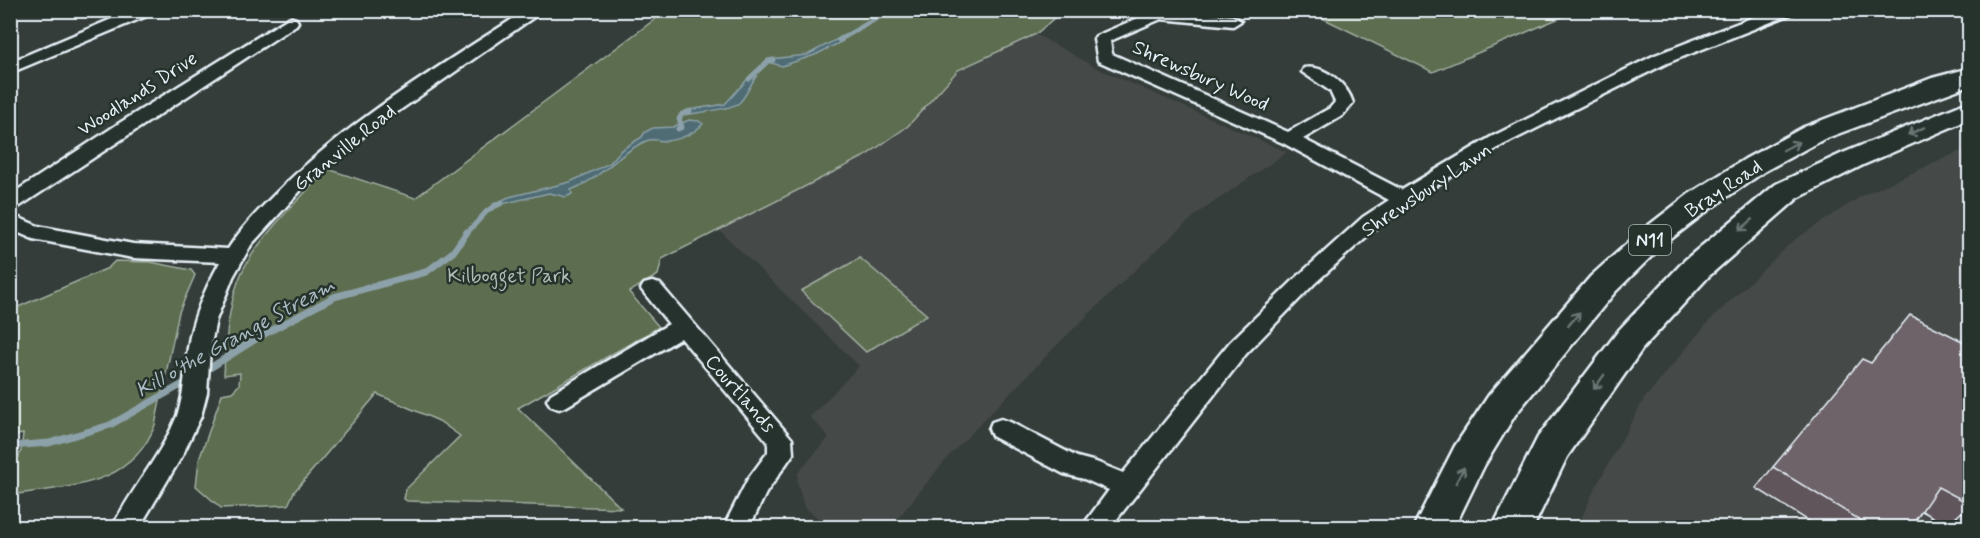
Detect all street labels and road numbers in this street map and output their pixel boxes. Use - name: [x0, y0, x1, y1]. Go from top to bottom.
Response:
- street label: Shrewsbury Wood: [1128, 34, 1273, 119]
- street label: Woodlands Drive: [73, 45, 203, 143]
- street label: Granville Road: [288, 98, 402, 198]
- street label: Shrewsbury Lawn: [1356, 137, 1497, 244]
- street label: Bray Road: [1680, 154, 1768, 225]
- road number: N11: [1629, 225, 1671, 255]
- street label: Courtlands: [698, 349, 781, 439]

